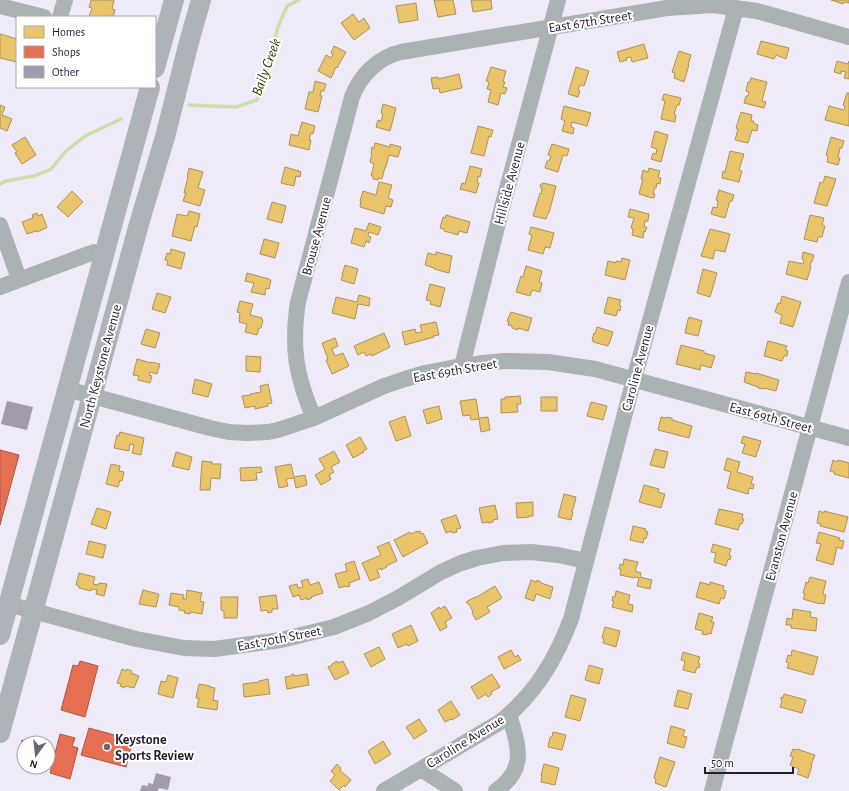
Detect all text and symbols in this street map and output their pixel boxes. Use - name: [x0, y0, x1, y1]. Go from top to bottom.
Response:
- street label: East 67th Street: [547, 8, 633, 35]
- legend: [16, 16, 156, 88]
- text: Homes: [52, 26, 85, 38]
- water label: Baily Creek: [249, 36, 284, 98]
- text: Shops: [52, 46, 80, 58]
- text: Other: [52, 66, 79, 78]
- street label: Hillside Avenue: [492, 140, 528, 226]
- street label: Brouse Avenue: [300, 195, 334, 277]
- street label: North Keystone Avenue: [78, 303, 124, 430]
- street label: Caroline Avenue: [620, 324, 656, 413]
- street label: East 69th Street: [412, 357, 499, 385]
- street label: East 69th Street: [728, 400, 814, 436]
- street label: Evanston Avenue: [763, 490, 801, 583]
- street label: East 70th Street: [236, 624, 323, 654]
- street label: Caroline Avenue: [424, 712, 507, 771]
- place label: Keystone Sports Review: [115, 733, 194, 763]
- north arrow: [16, 735, 56, 775]
- marker: Keystone Sports Review: [102, 742, 112, 752]
- scale bar: [705, 749, 793, 775]
- text: 50 m: [711, 757, 734, 769]
- text: N: [28, 758, 39, 770]

